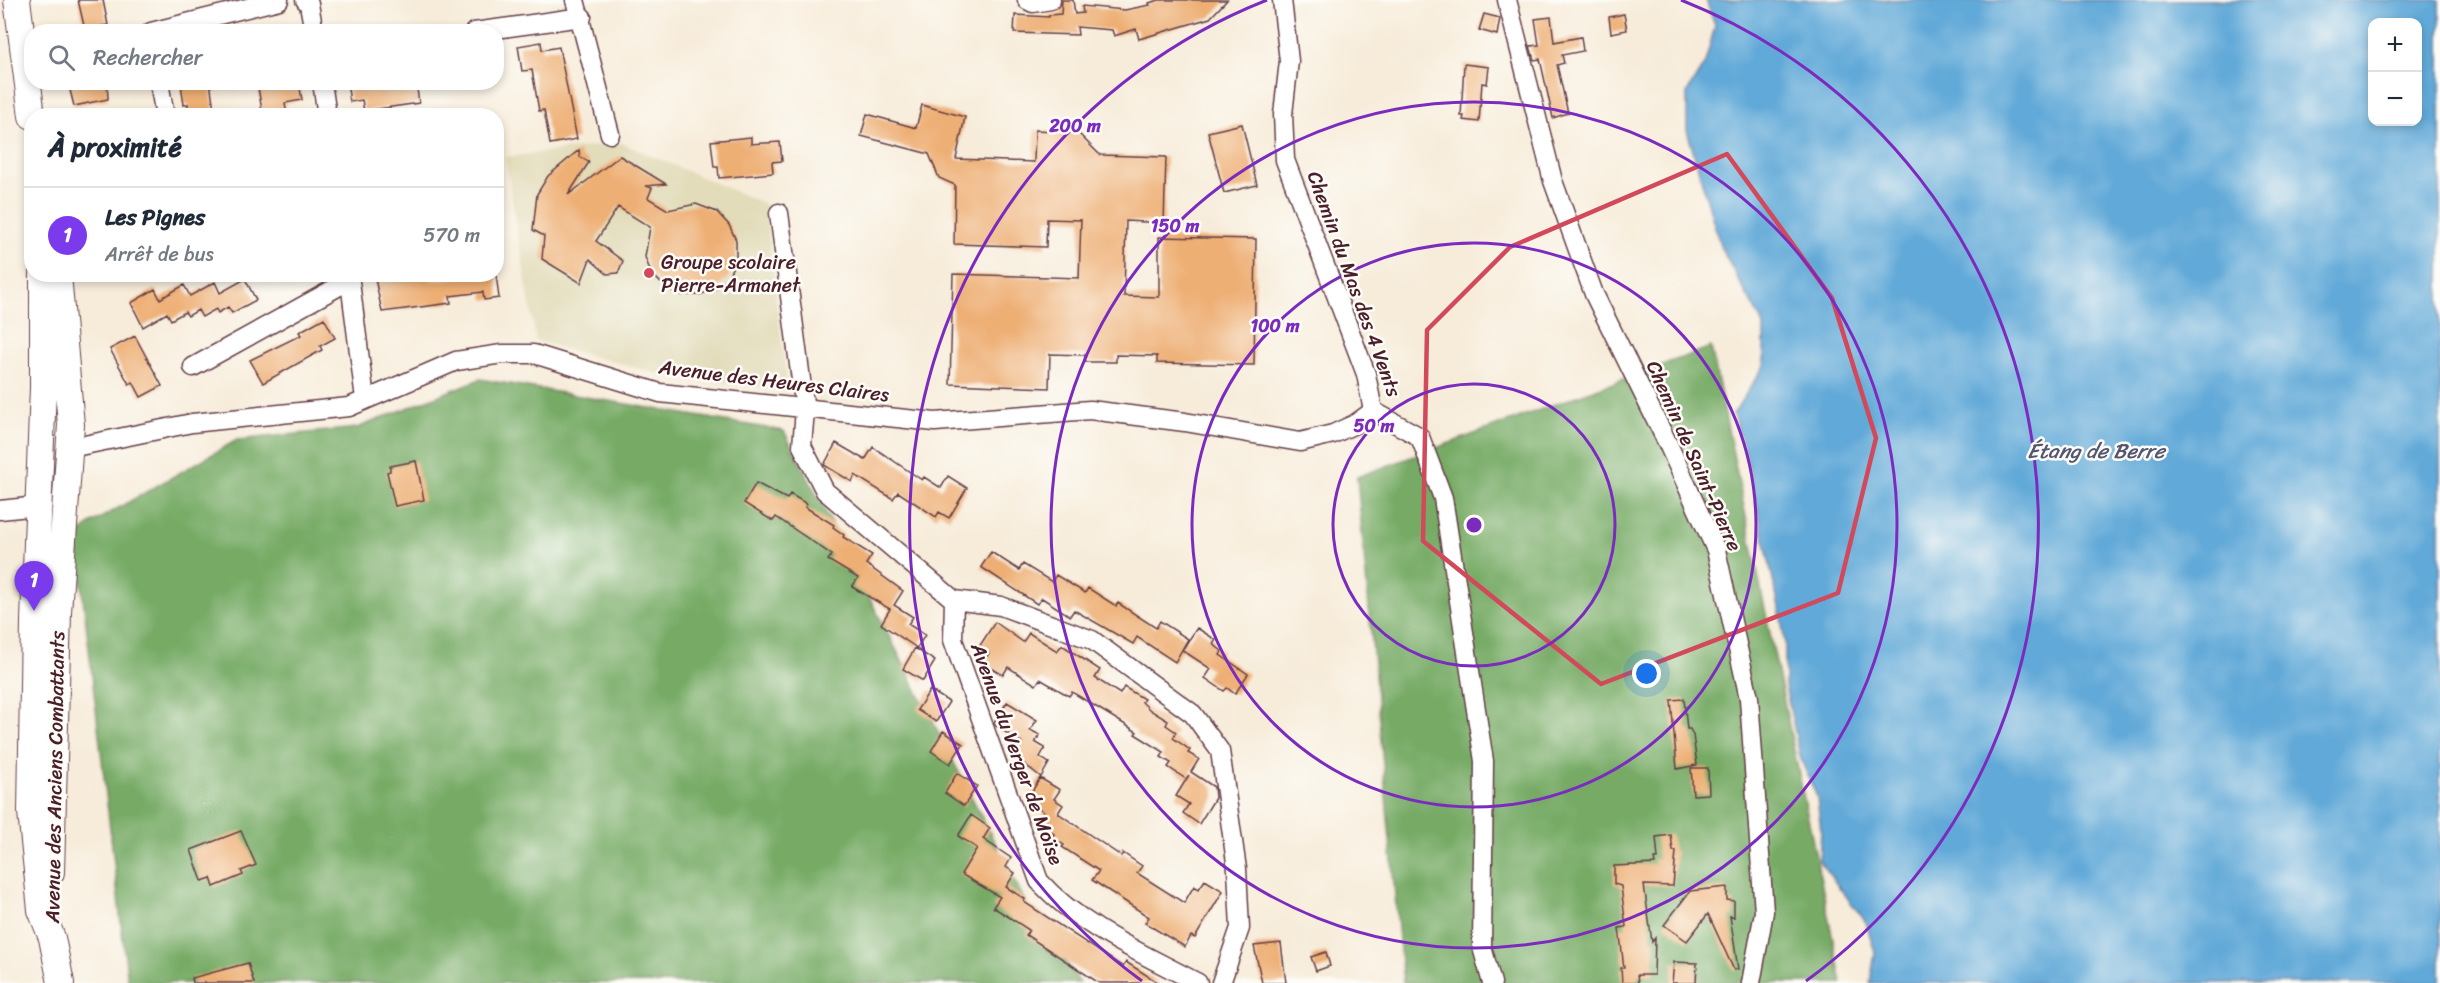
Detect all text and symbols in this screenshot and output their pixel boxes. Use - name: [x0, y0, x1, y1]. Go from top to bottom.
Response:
- map controls: [2368, 18, 2422, 126]
- button: +: [2368, 18, 2422, 72]
- search box: [24, 24, 504, 90]
- text: Rechercher: [93, 38, 203, 77]
- icon: search: [45, 41, 78, 74]
- button: −: [2368, 72, 2422, 126]
- text: 200 m: [1048, 110, 1101, 142]
- text: À proximité: [48, 124, 182, 170]
- street label: Chemin du Mas des 4 Vents: [1297, 166, 1411, 403]
- text: Les Pignes: [105, 198, 205, 237]
- text: 150 m: [1151, 210, 1199, 242]
- text: 1: [63, 218, 72, 253]
- text: 570 m: [423, 218, 480, 253]
- text: Arrêt de bus: [105, 237, 214, 272]
- place label: Groupe scolaire Pierre-Armanet: [661, 245, 801, 303]
- marker: Groupe scolaire Pierre-Armanet: [642, 266, 656, 280]
- text: 100 m: [1251, 310, 1300, 342]
- street label: Avenue des Heures Claires: [656, 349, 892, 413]
- street label: Chemin de Saint-Pierre: [1636, 355, 1752, 557]
- text: 50 m: [1354, 410, 1395, 442]
- water label: Étang de Berre: [2027, 432, 2167, 470]
- centre of rings: [1464, 515, 1484, 535]
- pin: 1: [15, 562, 54, 611]
- street label: Avenue des Anciens Combattants: [35, 630, 75, 924]
- street label: Avenue du Verger de Moïse: [960, 637, 1074, 870]
- your location: [1632, 659, 1661, 688]

